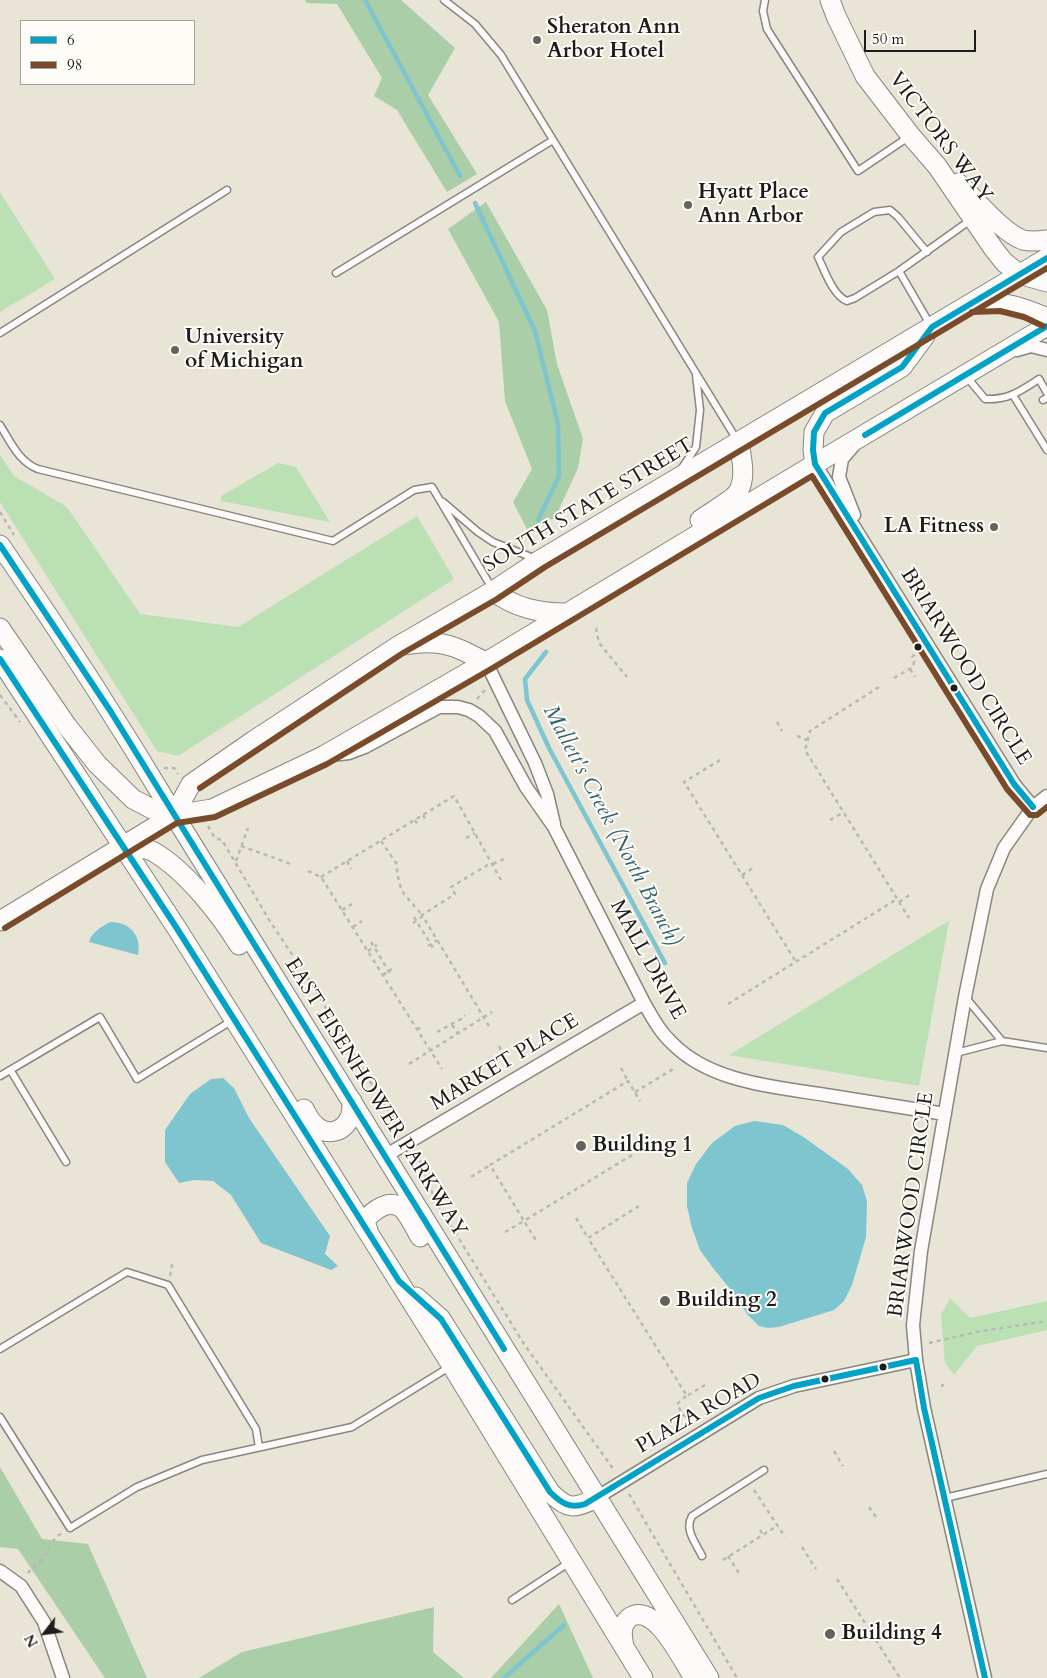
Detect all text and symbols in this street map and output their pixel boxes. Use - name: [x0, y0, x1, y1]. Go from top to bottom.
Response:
- place label: Sheraton Ann Arbor Hotel: [547, 15, 680, 65]
- legend: [20, 20, 195, 85]
- scale bar: [867, 20, 980, 52]
- text: 50 m: [872, 29, 904, 49]
- text: 6: [67, 30, 75, 50]
- marker: Sheraton Ann Arbor Hotel: [531, 34, 543, 46]
- text: 98: [67, 55, 82, 75]
- street label: VICTORS WAY: [883, 68, 997, 208]
- place label: Hyatt Place Ann Arbor: [698, 180, 809, 230]
- marker: Hyatt Place Ann Arbor: [682, 199, 694, 211]
- place label: University of Michigan: [185, 325, 304, 375]
- marker: University of Michigan: [169, 344, 181, 356]
- street label: SOUTH STATE STREET: [479, 433, 699, 579]
- place label: LA Fitness: [884, 514, 984, 540]
- marker: LA Fitness: [988, 521, 1000, 533]
- street label: BRIARWOOD CIRCLE: [894, 564, 1036, 770]
- unlabelled marker: [913, 642, 923, 652]
- unlabelled marker: [949, 683, 959, 693]
- water label: Mallett's Creek (North Branch): [536, 701, 686, 951]
- street label: MALL DRIVE: [604, 896, 690, 1024]
- street label: EAST EISENHOWER PARKWAY: [278, 954, 472, 1242]
- street label: MARKET PLACE: [427, 1009, 583, 1117]
- street label: BRIARWOOD CIRCLE: [884, 1091, 940, 1319]
- place label: Building 1: [592, 1133, 693, 1159]
- marker: Building 1: [574, 1139, 588, 1153]
- place label: Building 2: [676, 1288, 777, 1314]
- marker: Building 2: [658, 1294, 672, 1308]
- unlabelled marker: [878, 1362, 888, 1372]
- street label: PLAZA ROAD: [632, 1368, 766, 1460]
- unlabelled marker: [820, 1374, 830, 1384]
- north arrow: [20, 1608, 70, 1658]
- place label: Building 4: [841, 1621, 942, 1647]
- marker: Building 4: [823, 1627, 837, 1641]
- text: N: [20, 1631, 43, 1651]

